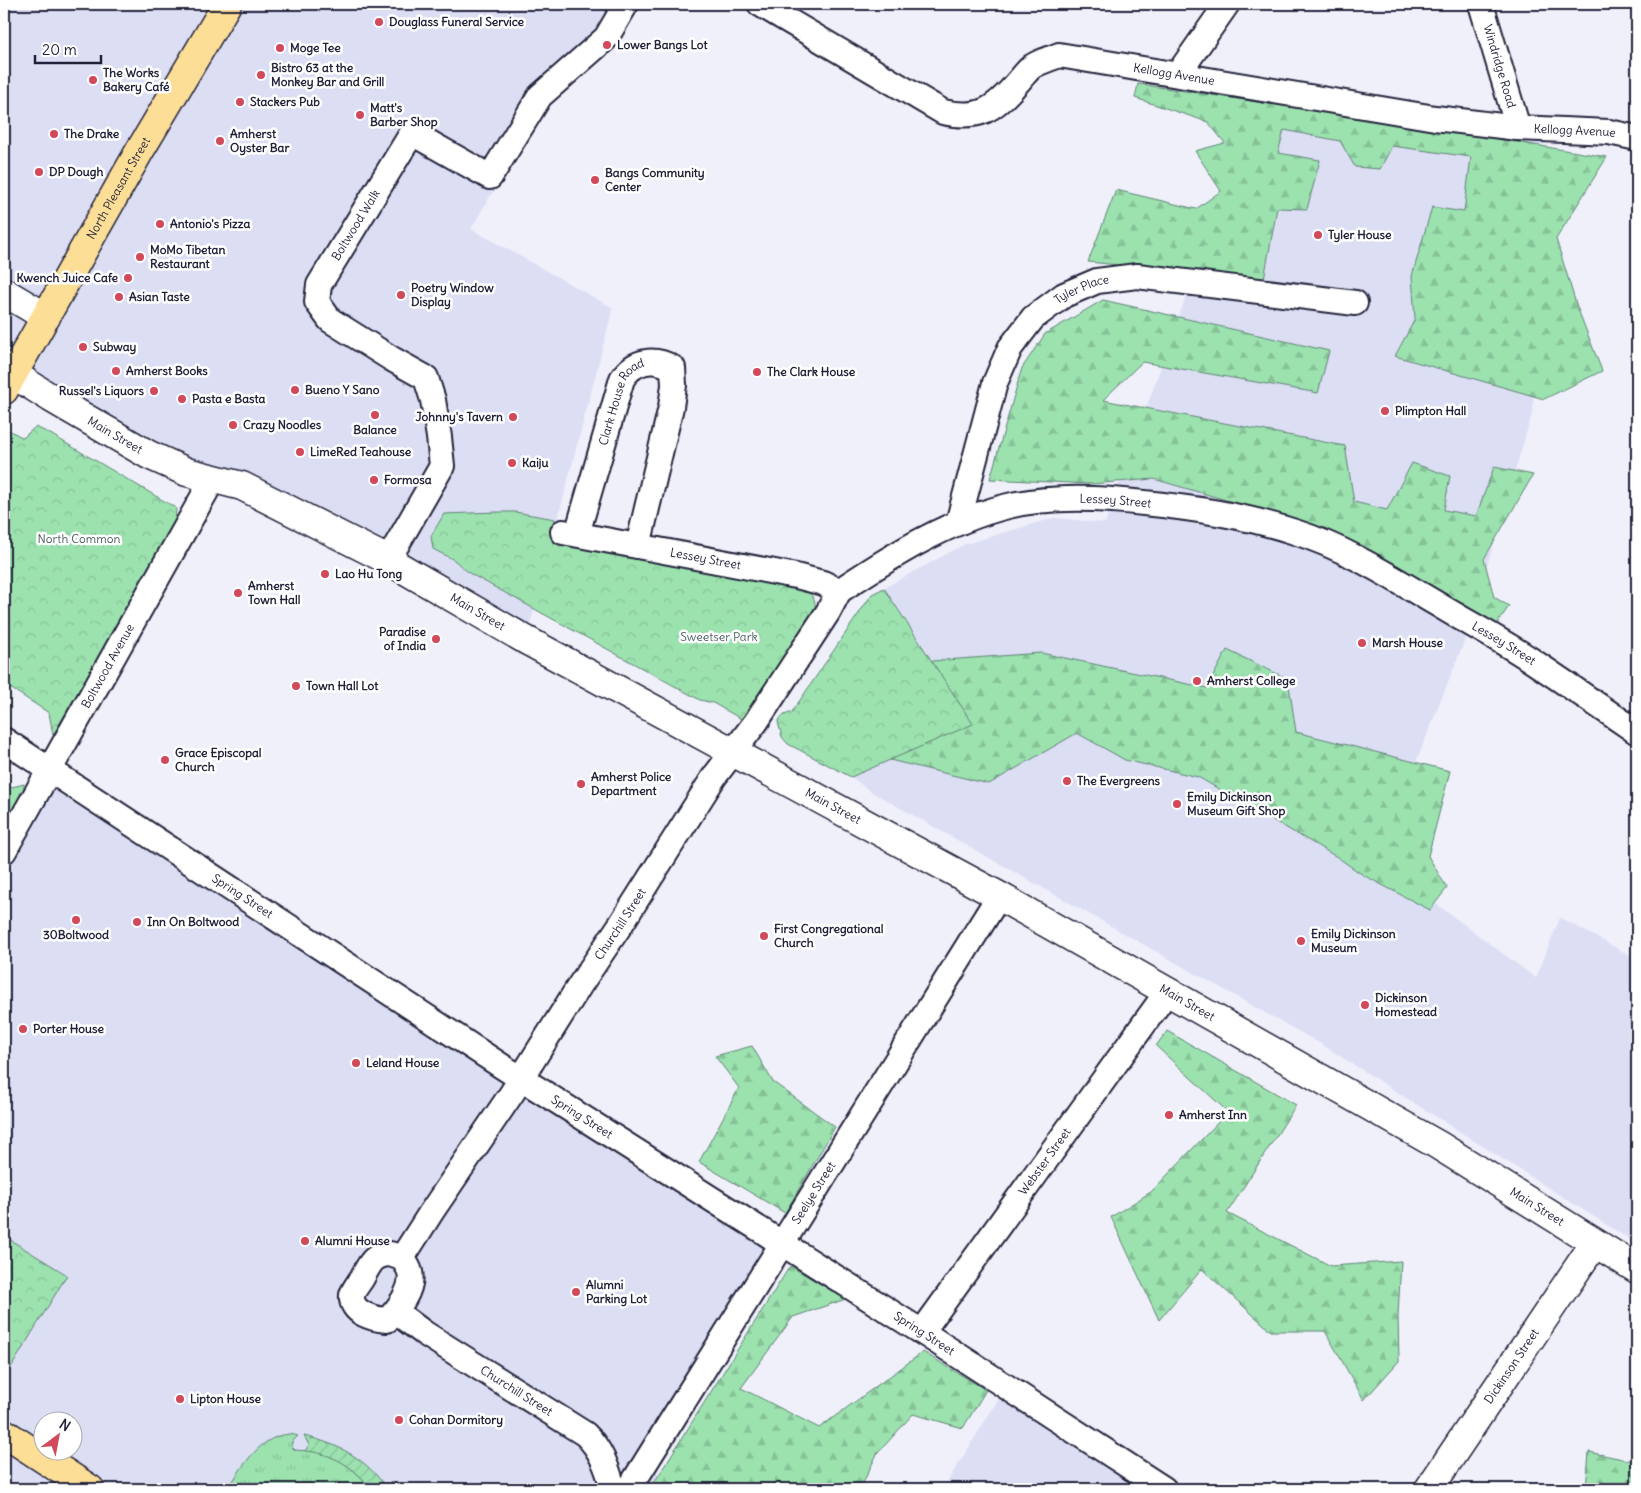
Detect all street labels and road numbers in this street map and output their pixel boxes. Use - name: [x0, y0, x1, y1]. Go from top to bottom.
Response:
- street label: Windridge Road: [1481, 23, 1520, 110]
- street label: Kellogg Avenue: [1132, 60, 1216, 88]
- street label: Kellogg Avenue: [1533, 121, 1617, 140]
- street label: North Pleasant Street: [83, 134, 153, 242]
- street label: Boltwood Walk: [328, 187, 383, 263]
- street label: Tyler Place: [1051, 272, 1110, 307]
- street label: Clark House Road: [595, 355, 646, 447]
- street label: Main Street: [85, 413, 145, 457]
- street label: Lessey Street: [1080, 491, 1152, 511]
- street label: Lessey Street: [669, 544, 742, 572]
- street label: Main Street: [448, 590, 508, 633]
- street label: Lessey Street: [1470, 618, 1539, 668]
- street label: Boltwood Avenue: [78, 621, 137, 711]
- street label: Main Street: [803, 785, 864, 827]
- street label: Spring Street: [209, 870, 276, 921]
- street label: Churchill Street: [591, 885, 649, 963]
- street label: Main Street: [1157, 981, 1218, 1024]
- street label: Spring Street: [549, 1092, 616, 1141]
- street label: Webster Street: [1015, 1125, 1074, 1198]
- street label: Seelye Street: [788, 1159, 838, 1227]
- street label: Main Street: [1507, 1184, 1567, 1229]
- street label: Spring Street: [891, 1308, 958, 1358]
- street label: Dickinson Street: [1481, 1326, 1542, 1406]
- street label: Churchill Street: [478, 1362, 556, 1419]

